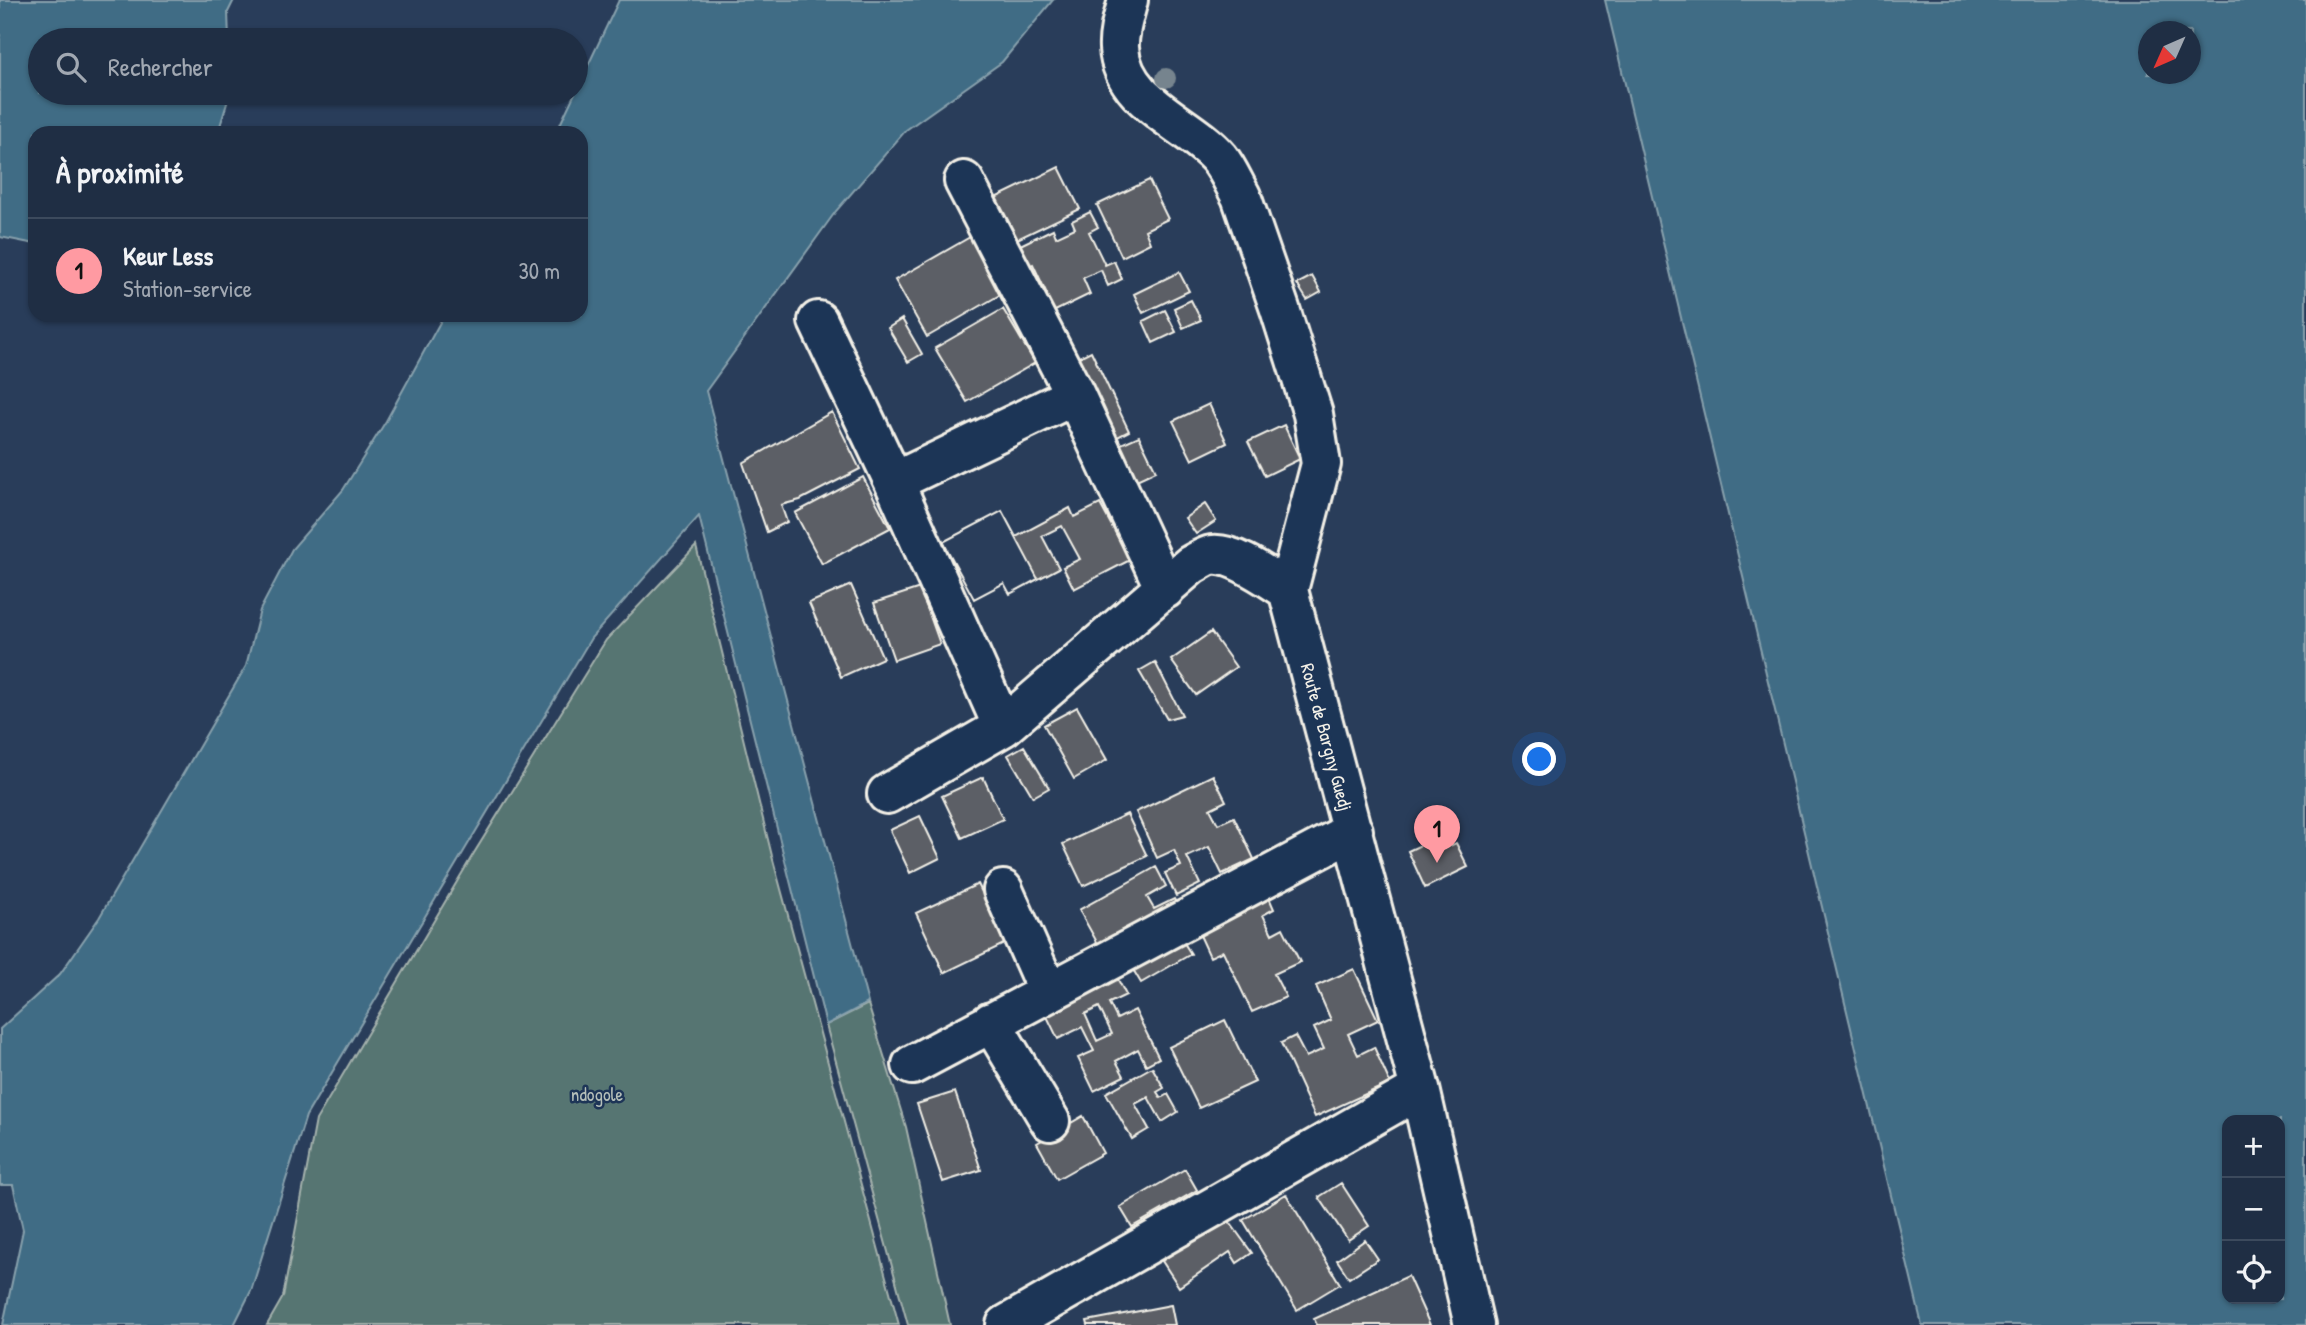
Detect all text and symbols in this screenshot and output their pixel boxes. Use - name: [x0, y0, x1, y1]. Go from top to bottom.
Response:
- north arrow: [2138, 21, 2201, 84]
- search box: [28, 28, 588, 105]
- icon: search: [52, 48, 90, 86]
- text: Rechercher: [108, 49, 213, 84]
- text: À proximité: [56, 152, 184, 192]
- text: Keur Less: [123, 238, 213, 273]
- text: 1: [75, 255, 83, 286]
- text: 30 m: [518, 255, 560, 286]
- text: Station-service: [123, 273, 252, 304]
- street label: Route de Bargny Guedj: [1295, 660, 1359, 814]
- your location: [1522, 742, 1556, 776]
- pin: 1: [1414, 805, 1460, 863]
- park label: ndogole: [571, 1081, 624, 1107]
- map controls: [2222, 1115, 2285, 1304]
- button: +: [2222, 1115, 2285, 1178]
- button: −: [2222, 1178, 2285, 1241]
- button: locate: [2222, 1241, 2285, 1304]

